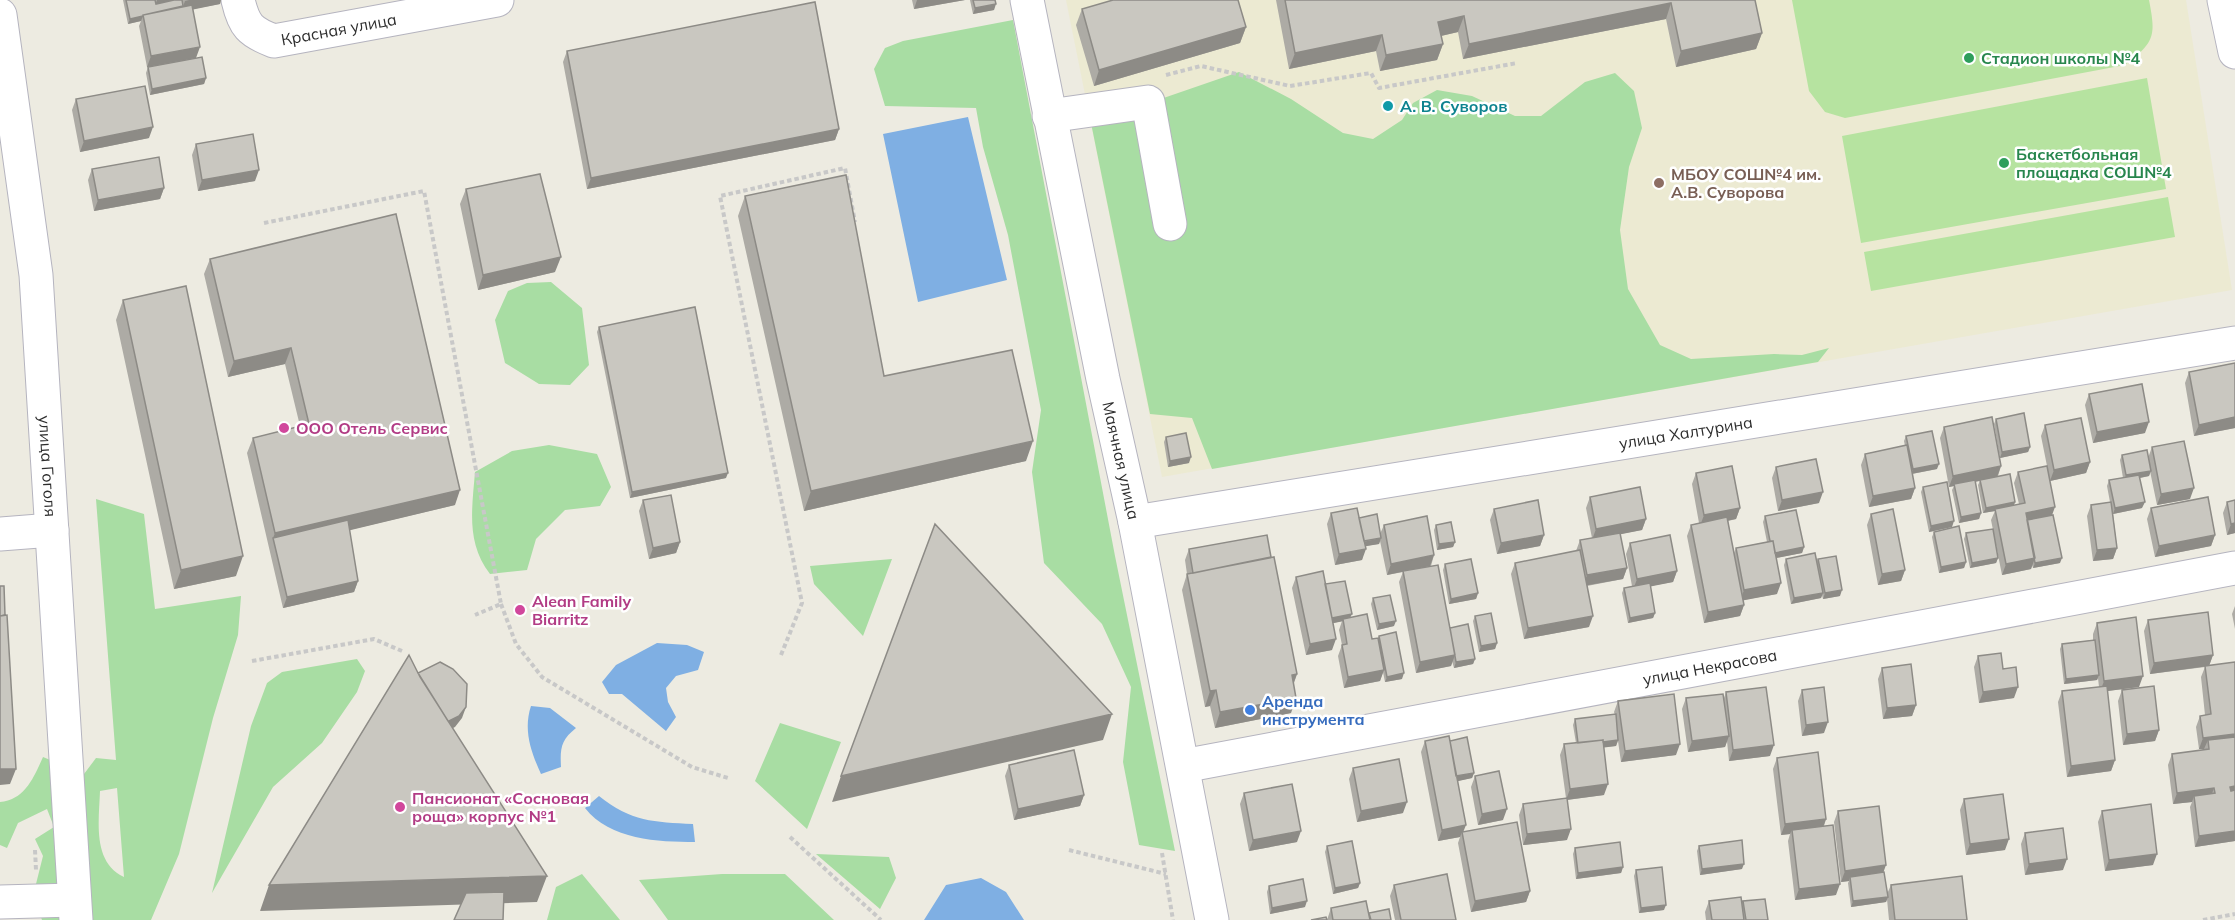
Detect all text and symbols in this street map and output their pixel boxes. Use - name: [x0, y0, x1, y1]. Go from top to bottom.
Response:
- street label: Красная улица: [279, 9, 398, 50]
- place label: Стадион школы №4: [1981, 48, 2141, 68]
- marker: Стадион школы №4: [1962, 51, 1976, 65]
- place label: А. В. Суворов: [1400, 96, 1508, 116]
- marker: А. В. Суворов: [1381, 99, 1395, 113]
- place label: Баскетбольная площадка СОШ№4: [2016, 144, 2172, 182]
- marker: Баскетбольная площадка СОШ№4: [1997, 156, 2011, 170]
- place label: МБОУ СОШ№4 им. А.В. Суворова: [1671, 164, 1821, 202]
- marker: МБОУ СОШ№4 им. А.В. Суворова: [1652, 176, 1666, 190]
- street label: Маячная улица: [1098, 400, 1144, 521]
- street label: улица Халтурина: [1617, 412, 1754, 453]
- street label: улица Гоголя: [35, 415, 61, 517]
- place label: ООО Отель Сервис: [296, 418, 448, 438]
- marker: ООО Отель Сервис: [277, 421, 291, 435]
- place label: Alean Family Biarritz: [532, 591, 631, 629]
- marker: Alean Family Biarritz: [513, 603, 527, 617]
- street label: улица Некрасова: [1641, 644, 1779, 689]
- place label: Аренда инструмента: [1262, 691, 1365, 729]
- marker: Аренда инструмента: [1243, 703, 1257, 717]
- place label: Пансионат «Сосновая роща» корпус №1: [412, 788, 589, 826]
- marker: Пансионат «Сосновая роща» корпус №1: [393, 800, 407, 814]

